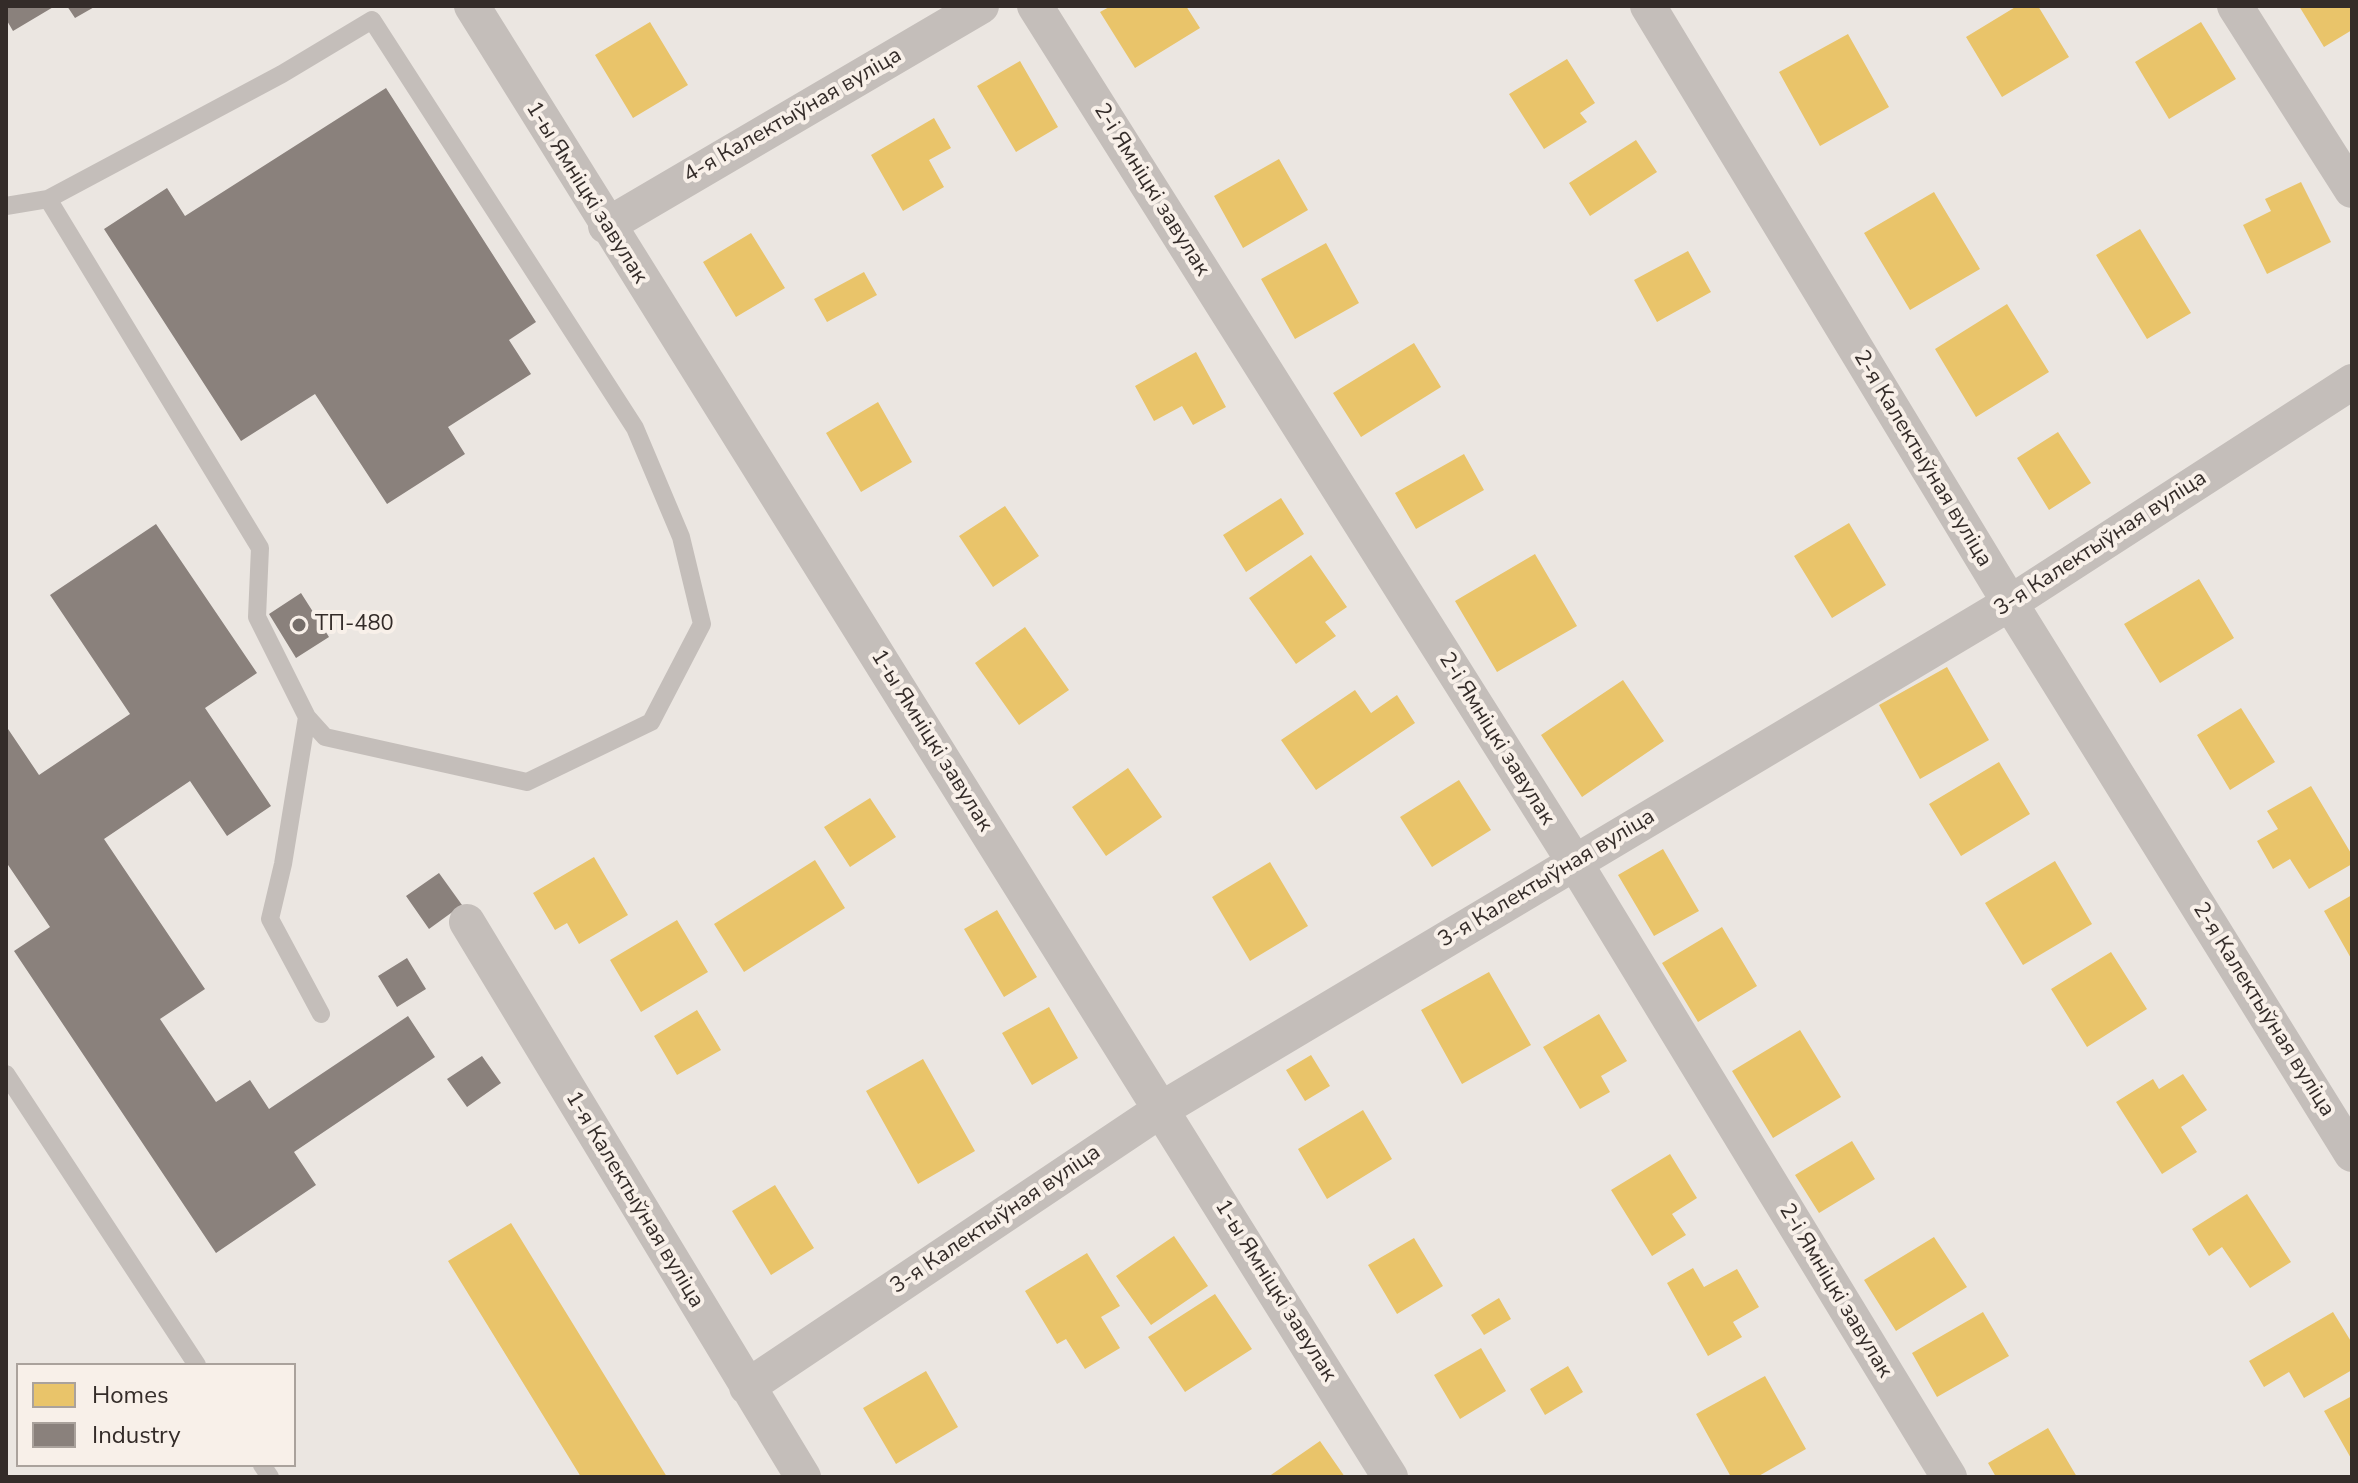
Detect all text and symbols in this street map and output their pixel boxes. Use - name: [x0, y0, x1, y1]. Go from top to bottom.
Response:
- street label: 4-я Калектыўная вуліца: [679, 43, 907, 189]
- street label: 1-ы Ямніцкі завулак: [519, 97, 653, 289]
- street label: 2-і Ямніцкі завулак: [1087, 99, 1215, 281]
- street label: 2-я Калектыўная вуліца: [1847, 346, 1997, 572]
- street label: 3-я Калектыўная вуліца: [1990, 465, 2212, 623]
- place label: ТП-480: [315, 612, 394, 638]
- marker: ТП-480: [290, 616, 308, 634]
- street label: 1-ы Ямніцкі завулак: [864, 645, 998, 837]
- street label: 2-і Ямніцкі завулак: [1432, 648, 1560, 830]
- street label: 3-я Калектыўная вуліца: [1434, 804, 1660, 954]
- street label: 2-я Калектыўная вуліца: [2186, 898, 2340, 1122]
- street label: 1-я Калектыўная вуліца: [559, 1087, 709, 1313]
- street label: 3-я Калектыўная вуліца: [886, 1140, 1106, 1300]
- street label: 1-ы Ямніцкі завулак: [1208, 1195, 1342, 1387]
- street label: 2-і Ямніцкі завулак: [1773, 1199, 1897, 1383]
- legend: [16, 1363, 296, 1467]
- text: Homes: [92, 1379, 168, 1411]
- text: Industry: [92, 1419, 181, 1451]

